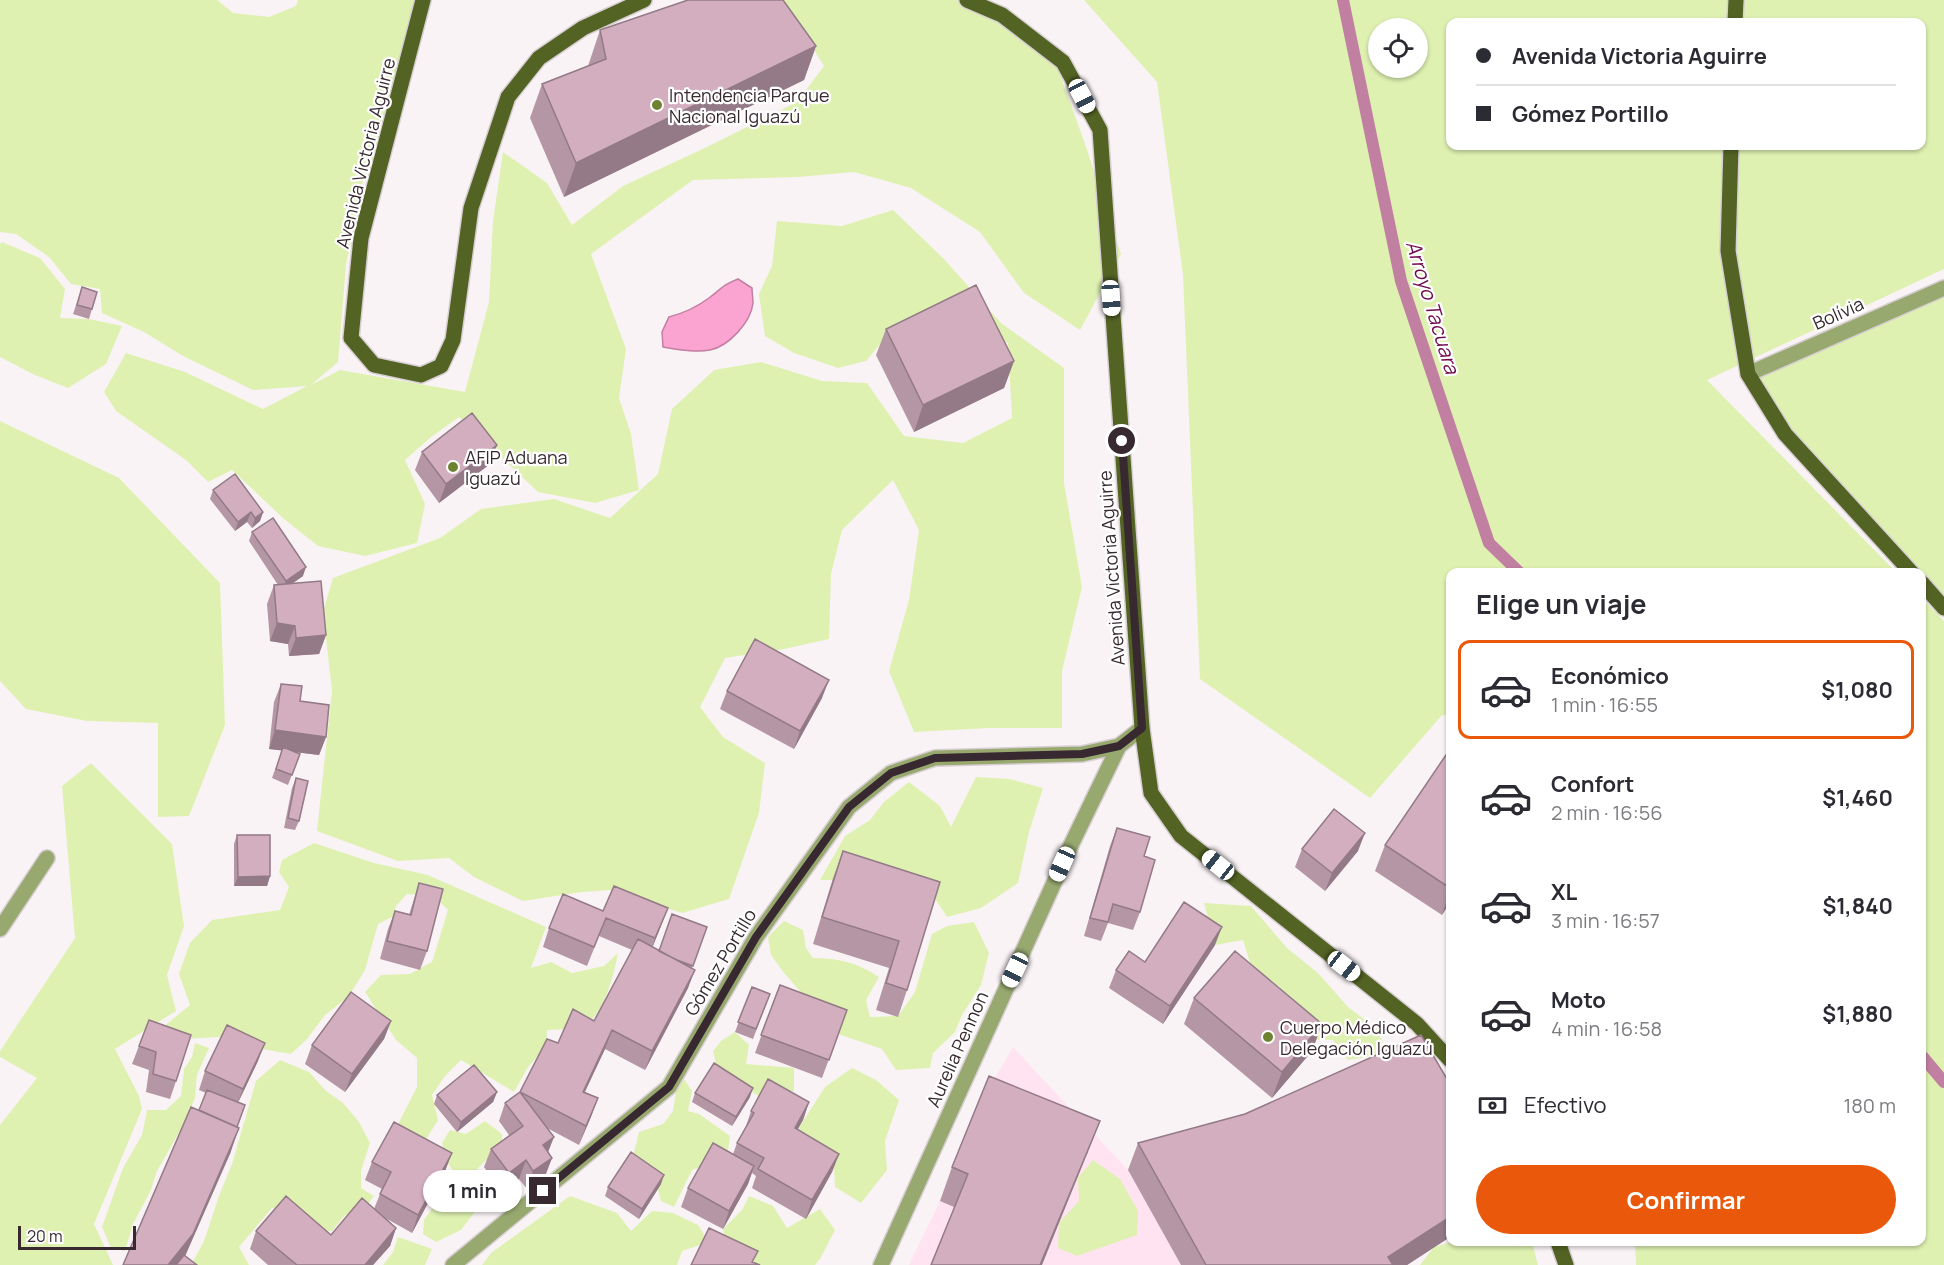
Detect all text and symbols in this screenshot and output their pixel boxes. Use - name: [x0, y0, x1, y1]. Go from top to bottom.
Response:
- map controls: [1368, 18, 1428, 78]
- button: locate: [1368, 18, 1428, 78]
- text: Avenida Victoria Aguirre: [1512, 41, 1767, 71]
- street label: Avenida Victoria Aguirre: [330, 55, 400, 251]
- car: [1066, 76, 1098, 116]
- place label: Intendencia Parque Nacional Iguazú: [669, 83, 830, 128]
- marker: Intendencia Parque Nacional Iguazú: [650, 98, 664, 112]
- text: Gómez Portillo: [1512, 99, 1669, 129]
- water label: Arroyo Tacuara: [1400, 237, 1466, 378]
- car: [1101, 279, 1121, 317]
- street label: Bolívia: [1809, 291, 1867, 335]
- route start: [1108, 427, 1135, 454]
- place label: AFIP Aduana Iguazú: [465, 445, 568, 490]
- marker: AFIP Aduana Iguazú: [446, 460, 460, 474]
- street label: Avenida Victoria Aguirre: [1092, 470, 1130, 666]
- text: Elige un viaje: [1476, 585, 1647, 622]
- text: Económico: [1551, 661, 1669, 691]
- icon: car: [1479, 663, 1533, 717]
- text: $1,080: [1821, 675, 1893, 705]
- text: 1 min · 16:55: [1551, 691, 1658, 718]
- text: Confort: [1551, 769, 1634, 799]
- icon: car: [1479, 771, 1533, 825]
- text: $1,460: [1822, 783, 1893, 813]
- text: 2 min · 16:56: [1551, 799, 1663, 826]
- car: [1046, 844, 1078, 884]
- car: [1198, 847, 1238, 883]
- text: XL: [1551, 877, 1577, 907]
- icon: car: [1479, 879, 1533, 933]
- text: $1,840: [1822, 891, 1893, 921]
- street label: Gómez Portillo: [679, 904, 761, 1020]
- text: 3 min · 16:57: [1551, 907, 1660, 934]
- car: [1324, 948, 1364, 984]
- car: [999, 950, 1031, 990]
- text: Moto: [1551, 985, 1606, 1015]
- street label: Aurelia Pennon: [921, 987, 993, 1111]
- icon: car: [1479, 987, 1533, 1041]
- text: $1,880: [1822, 999, 1893, 1029]
- place label: Cuerpo Médico Delegación Iguazú: [1280, 1015, 1433, 1060]
- text: 4 min · 16:58: [1551, 1015, 1662, 1042]
- marker: Cuerpo Médico Delegación Iguazú: [1261, 1030, 1275, 1044]
- icon: cash: [1476, 1089, 1509, 1122]
- text: Efectivo: [1524, 1090, 1607, 1120]
- text: 180 m: [1843, 1092, 1896, 1119]
- button: Confirmar: [1476, 1165, 1896, 1234]
- callout: 1 min: [423, 1170, 522, 1212]
- text: 1 min: [448, 1177, 497, 1204]
- route end: [529, 1177, 556, 1204]
- scale bar: [18, 1223, 136, 1250]
- text: 20 m: [27, 1225, 63, 1247]

